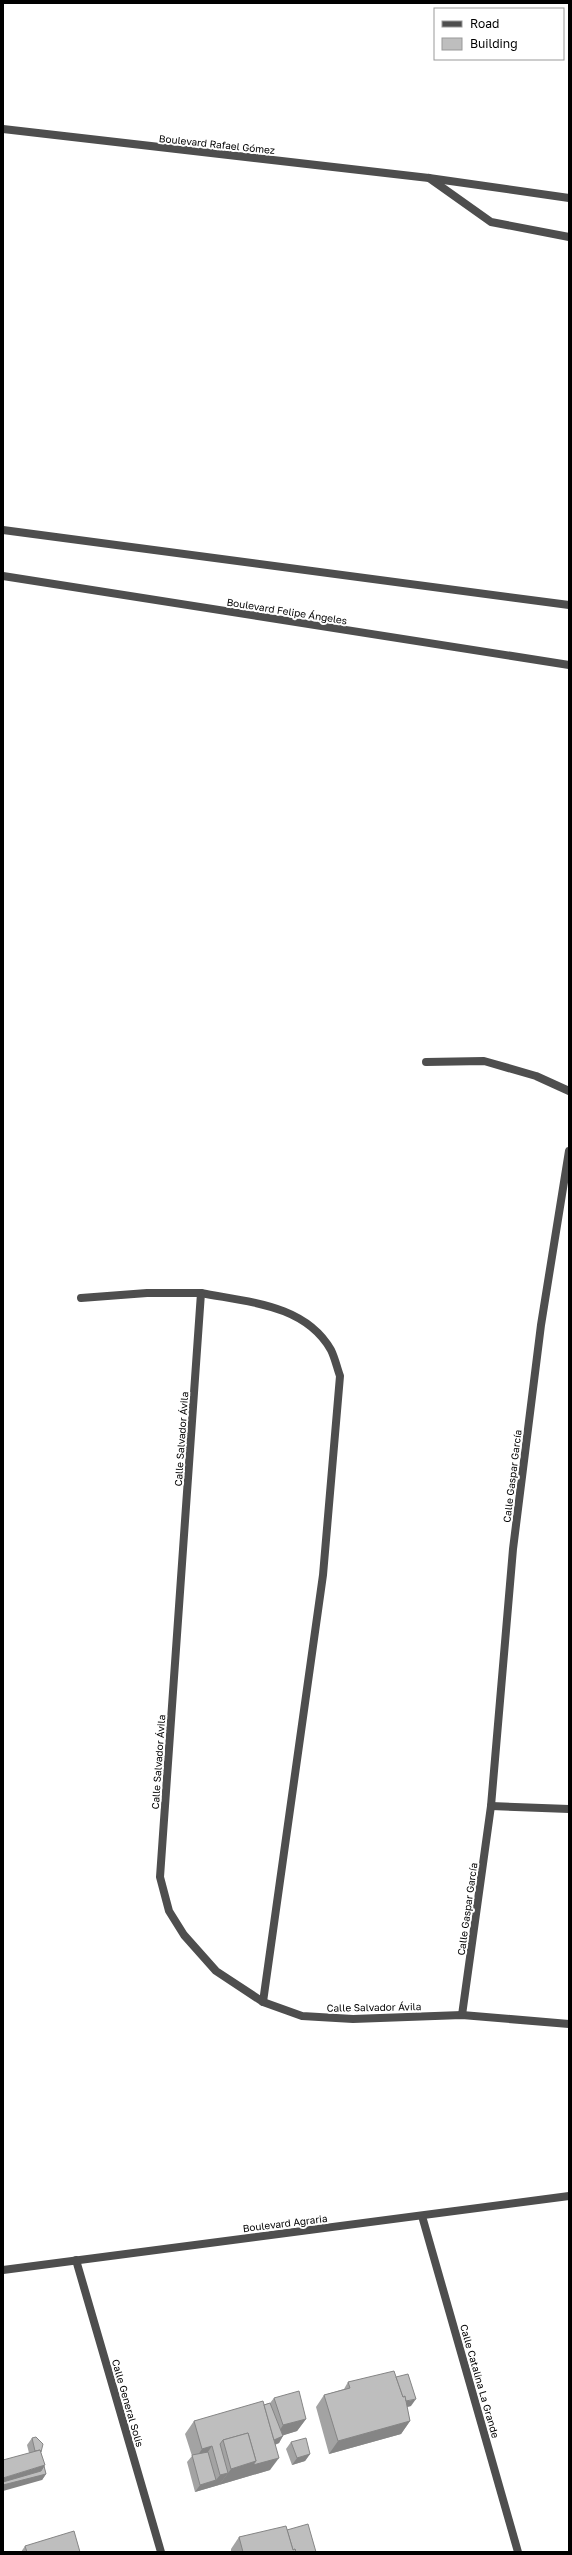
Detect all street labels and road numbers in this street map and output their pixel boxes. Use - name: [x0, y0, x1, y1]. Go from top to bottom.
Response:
- street label: Boulevard Rafael Gómez: [158, 132, 276, 156]
- street label: Boulevard Felipe Ángeles: [226, 596, 348, 626]
- street label: Calle Salvador Ávila: [172, 1391, 190, 1487]
- street label: Calle Gaspar García: [500, 1429, 524, 1523]
- street label: Calle Salvador Ávila: [149, 1714, 167, 1810]
- street label: Calle Gaspar García: [455, 1862, 479, 1956]
- street label: Calle Salvador Ávila: [326, 2000, 422, 2014]
- street label: Boulevard Agraria: [242, 2212, 328, 2234]
- street label: Calle Catalina La Grande: [458, 2323, 502, 2439]
- street label: Calle General Solis: [110, 2358, 146, 2448]

